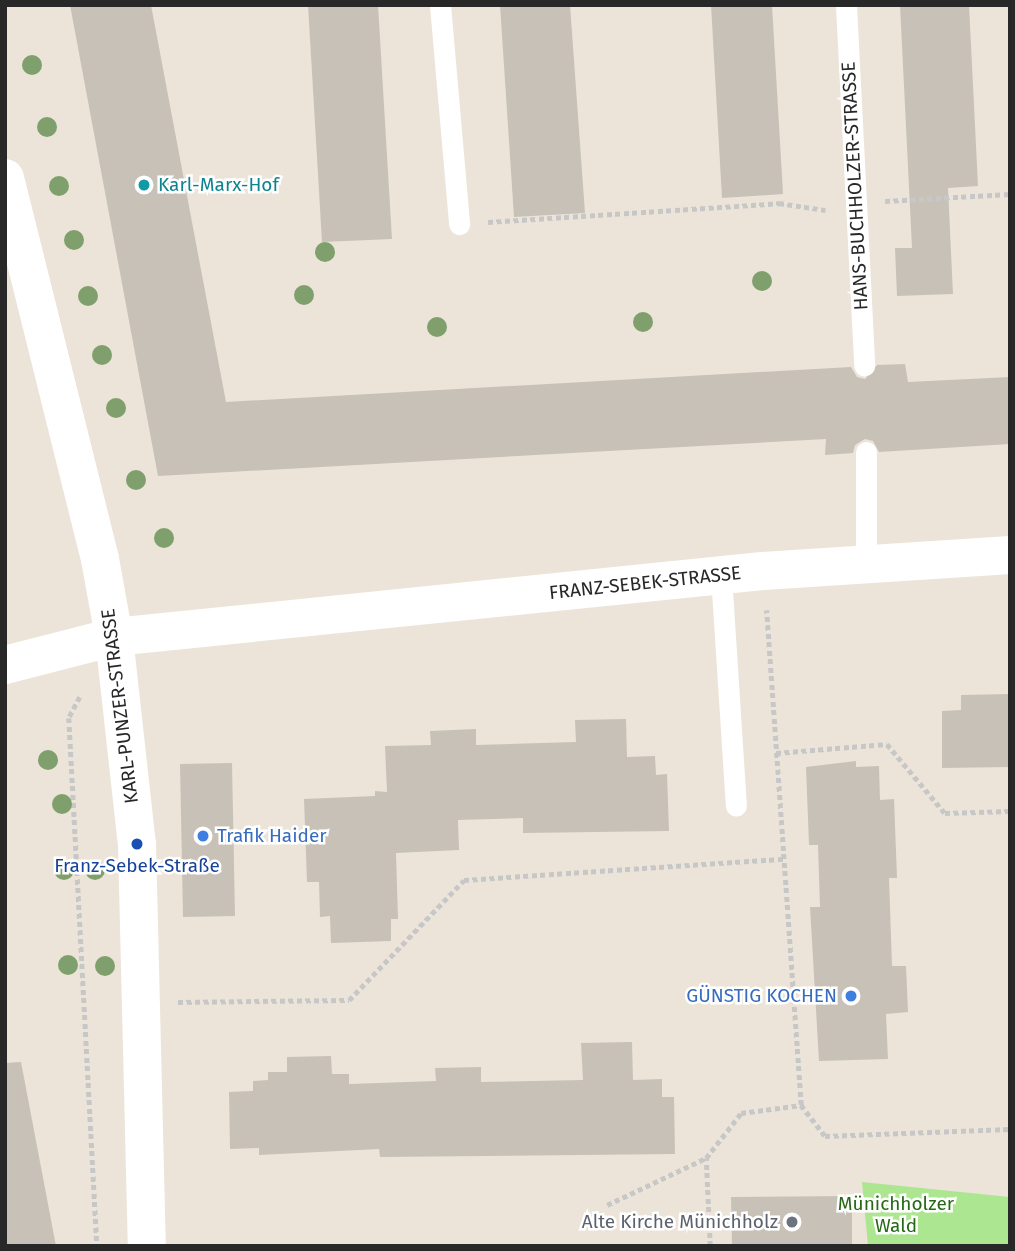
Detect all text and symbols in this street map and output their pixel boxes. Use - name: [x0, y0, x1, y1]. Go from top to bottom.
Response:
- street label: HANS-BUCHHOLZER-STRASSE: [837, 61, 873, 311]
- place label: Karl-Marx-Hof: [158, 174, 279, 196]
- marker: Karl-Marx-Hof: [136, 177, 152, 193]
- street label: FRANZ-SEBEK-STRASSE: [548, 562, 742, 604]
- street label: KARL-PUNZER-STRASSE: [97, 607, 143, 805]
- place label: Trafik Haider: [217, 825, 327, 847]
- marker: Trafik Haider: [195, 828, 211, 844]
- marker: Franz-Sebek-Straße: [129, 836, 145, 852]
- place label: Franz-Sebek-Straße: [54, 855, 220, 877]
- place label: GÜNSTIG KOCHEN: [686, 985, 837, 1007]
- marker: GÜNSTIG KOCHEN: [843, 988, 859, 1004]
- park label: Münichholzer Wald: [838, 1193, 954, 1237]
- place label: Alte Kirche Münichholz: [582, 1211, 778, 1233]
- marker: Alte Kirche Münichholz: [784, 1214, 800, 1230]

